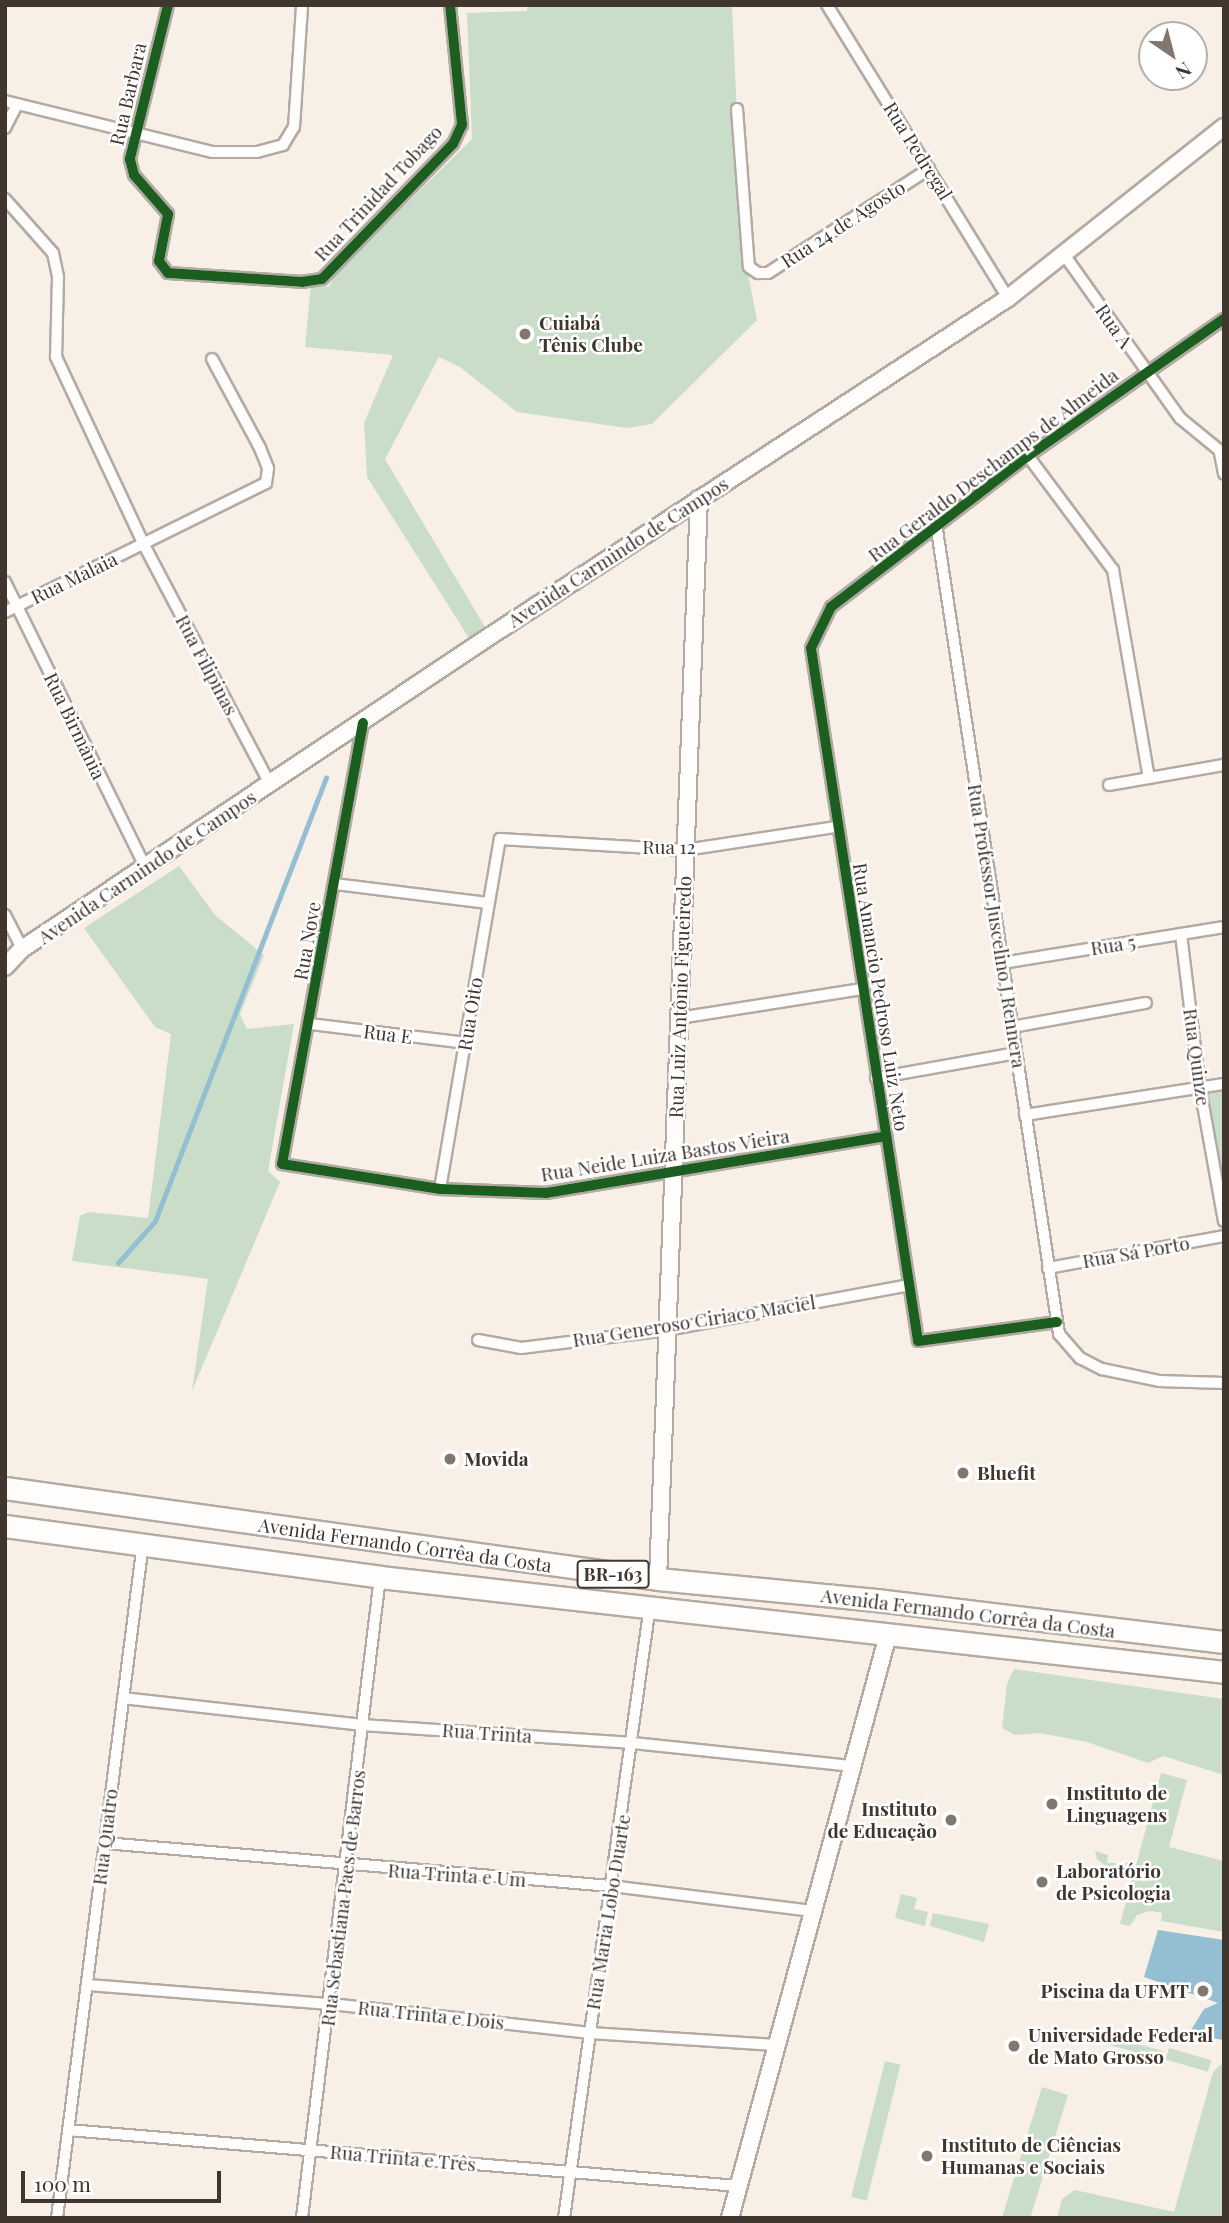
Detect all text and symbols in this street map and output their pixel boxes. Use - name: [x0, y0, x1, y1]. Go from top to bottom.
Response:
- north arrow: [1138, 21, 1208, 91]
- street label: Rua Barbara: [105, 40, 151, 148]
- text: N: [1171, 57, 1197, 86]
- street label: Rua Pedregal: [879, 98, 957, 204]
- street label: Rua Trinidad Tobago: [309, 120, 447, 266]
- street label: Rua 24 de Agosto: [776, 175, 910, 273]
- street label: Rua A: [1090, 299, 1138, 353]
- place label: Cuiabá Tênis Clube: [539, 312, 643, 356]
- marker: Cuiabá Tênis Clube: [517, 326, 533, 342]
- street label: Rua Geraldo Deschamps de Almeida: [863, 363, 1123, 567]
- street label: Avenida Carmindo de Campos: [503, 472, 733, 632]
- street label: Rua Malaia: [27, 547, 121, 609]
- street label: Rua Filipinas: [171, 611, 243, 719]
- street label: Rua Birmânia: [39, 669, 111, 783]
- street label: Rua Professor Juscelino J Rennera: [963, 782, 1031, 1070]
- street label: Avenida Carmindo de Campos: [33, 785, 261, 949]
- street label: Rua 12: [642, 836, 696, 858]
- street label: Rua Amancio Pedroso Luiz Neto: [848, 861, 914, 1133]
- street label: Rua Luiz Antônio Figueiredo: [664, 875, 696, 1119]
- street label: Rua Nove: [289, 900, 325, 982]
- street label: Rua 5: [1089, 930, 1137, 960]
- street label: Rua Oito: [453, 976, 487, 1052]
- street label: Rua Quinze: [1179, 1007, 1215, 1107]
- street label: Rua E: [362, 1020, 414, 1048]
- street label: Rua Neide Luiza Bastos Vieira: [539, 1124, 791, 1186]
- street label: Rua Sá Porto: [1080, 1231, 1192, 1273]
- street label: Rua Generoso Ciriaco Maciel: [571, 1291, 817, 1351]
- place label: Movida: [464, 1448, 529, 1470]
- marker: Movida: [442, 1451, 458, 1467]
- place label: Bluefit: [977, 1462, 1036, 1484]
- marker: Bluefit: [955, 1465, 971, 1481]
- street label: Avenida Fernando Corrêa da Costa: [256, 1513, 554, 1577]
- road number: BR-163: [576, 1560, 650, 1588]
- street label: Avenida Fernando Corrêa da Costa: [819, 1584, 1117, 1642]
- street label: Rua Trinta: [441, 1718, 533, 1748]
- street label: Rua Sebastiana Paes de Barros: [316, 1768, 370, 2028]
- place label: Instituto de Linguagens: [1066, 1782, 1167, 1826]
- street label: Rua Quatro: [88, 1787, 122, 1887]
- marker: Instituto de Linguagens: [1044, 1796, 1060, 1812]
- place label: Instituto de Educação: [828, 1798, 937, 1842]
- street label: Rua Maria Lobo Duarte: [581, 1812, 635, 2012]
- marker: Instituto de Educação: [943, 1812, 959, 1828]
- street label: Rua Trinta e Um: [387, 1859, 527, 1891]
- place label: Laboratório de Psicologia: [1056, 1860, 1171, 1904]
- marker: Laboratório de Psicologia: [1034, 1874, 1050, 1890]
- place label: Piscina da UFMT: [1040, 1980, 1189, 2002]
- marker: Piscina da UFMT: [1195, 1983, 1211, 1999]
- street label: Rua Trinta e Dois: [356, 1996, 506, 2034]
- place label: Universidade Federal de Mato Grosso: [1028, 2024, 1213, 2068]
- marker: Universidade Federal de Mato Grosso: [1006, 2038, 1022, 2054]
- place label: Instituto de Ciências Humanas e Sociais: [941, 2134, 1121, 2178]
- street label: Rua Trinta e Três: [328, 2140, 478, 2176]
- marker: Instituto de Ciências Humanas e Sociais: [919, 2148, 935, 2164]
- scale bar: [24, 2156, 224, 2200]
- text: 100 m: [34, 2169, 91, 2197]

